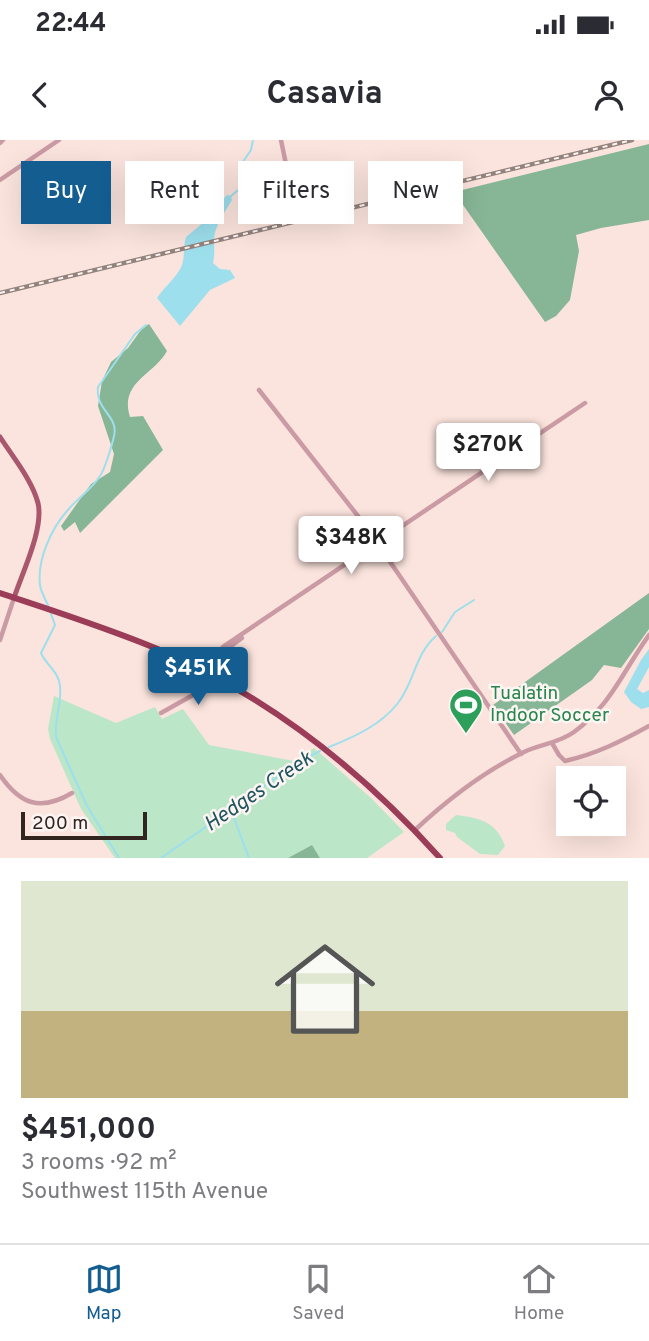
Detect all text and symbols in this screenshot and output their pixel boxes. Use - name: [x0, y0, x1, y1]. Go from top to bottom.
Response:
- text: 22:44: [35, 8, 107, 41]
- text: Casavia: [266, 75, 383, 115]
- icon: back: [21, 76, 59, 114]
- icon: person: [590, 76, 628, 114]
- chip: Buy: [21, 161, 111, 224]
- chip: Rent: [125, 161, 224, 224]
- chip: Filters: [238, 161, 354, 224]
- chip: New: [368, 161, 463, 224]
- pin: $270K: [439, 424, 537, 483]
- text: $270K: [452, 431, 524, 460]
- pin: $348K: [302, 516, 400, 576]
- text: $348K: [314, 524, 388, 553]
- pin: $451K: [149, 648, 247, 707]
- text: $451K: [164, 655, 232, 684]
- place label: Tualatin Indoor Soccer: [490, 682, 610, 728]
- sports icon: Tualatin Indoor Soccer: [447, 686, 485, 735]
- water label: Hedges Creek: [199, 745, 319, 838]
- map controls: [556, 766, 626, 836]
- button: locate: [556, 766, 626, 836]
- scale bar: [21, 809, 147, 841]
- text: 200 m: [32, 812, 88, 836]
- icon: home: [262, 926, 388, 1052]
- text: $451,000: [21, 1112, 156, 1149]
- text: 3 rooms · 92 m²: [21, 1149, 177, 1178]
- text: Southwest 115th Avenue: [21, 1178, 268, 1207]
- tab: Map: [85, 1260, 123, 1326]
- tab: Saved: [292, 1260, 344, 1326]
- tab: Home: [514, 1260, 564, 1326]

